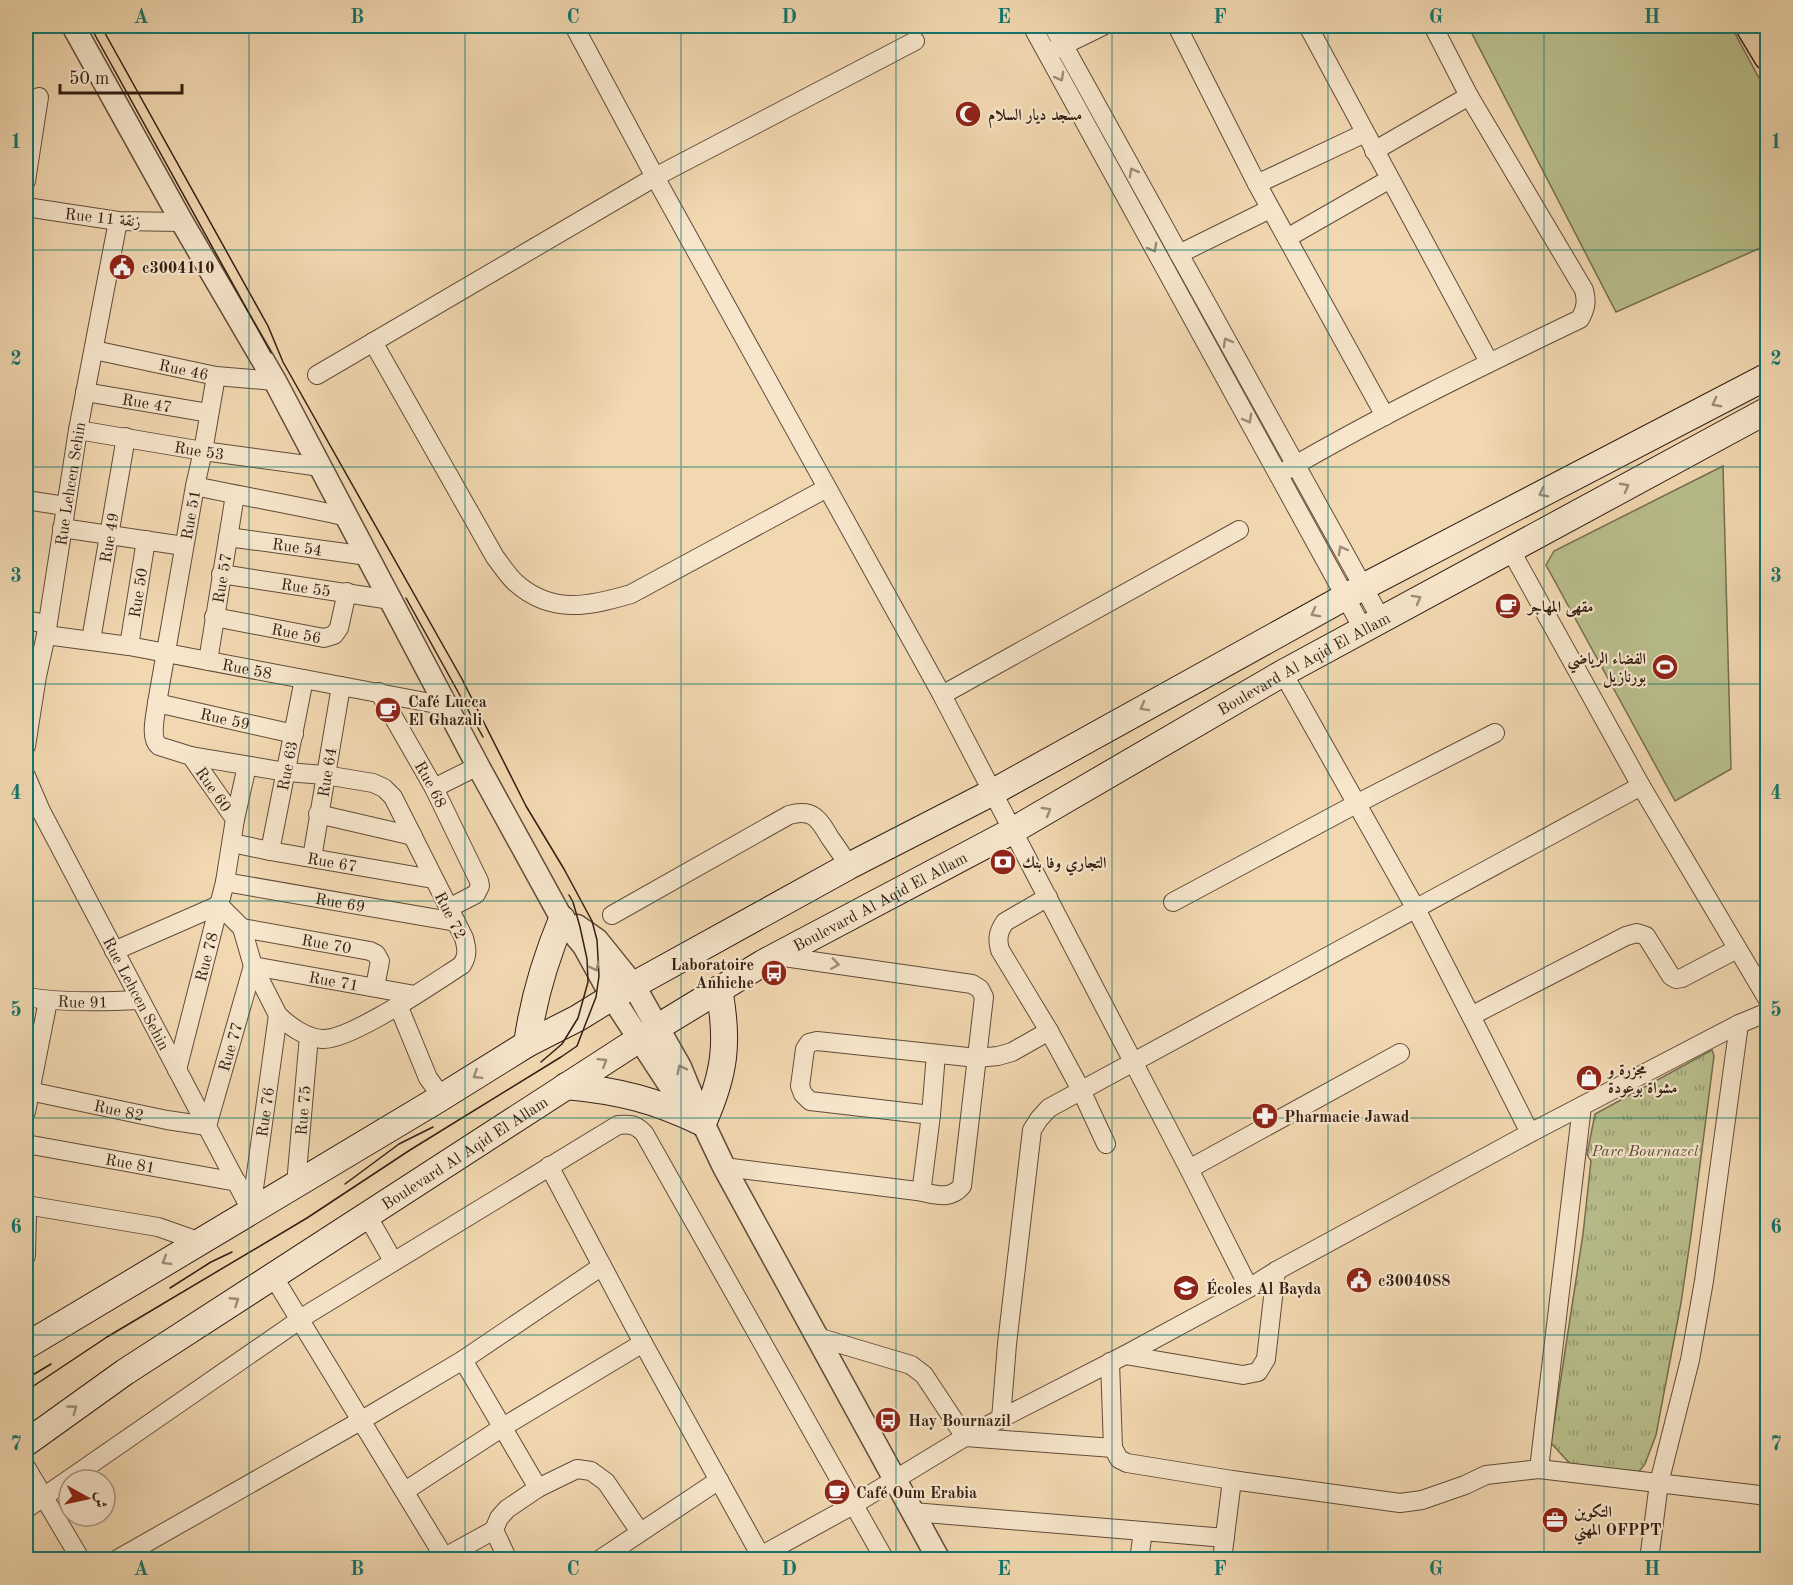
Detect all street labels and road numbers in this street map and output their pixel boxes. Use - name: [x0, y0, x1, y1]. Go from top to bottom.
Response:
- street label: Rue 11 زنقة: [64, 207, 142, 231]
- street label: Rue 46: [157, 358, 210, 384]
- street label: Rue 47: [121, 392, 173, 417]
- street label: Rue Lehcen Sehin: [54, 420, 89, 547]
- street label: Rue 53: [173, 440, 225, 464]
- street label: Rue 51: [180, 489, 204, 541]
- street label: Rue 49: [98, 512, 123, 564]
- street label: Rue 54: [271, 537, 323, 560]
- street label: Rue 57: [212, 552, 235, 605]
- street label: Rue 50: [128, 567, 151, 619]
- street label: Rue 55: [280, 577, 332, 601]
- street label: Boulevard Al Aqid El Allam: [1216, 610, 1393, 719]
- street label: Rue 56: [270, 622, 322, 647]
- street label: Rue 58: [221, 658, 273, 683]
- street label: Rue 59: [198, 707, 251, 734]
- street label: Rue 63: [276, 740, 302, 792]
- street label: Rue 64: [316, 746, 341, 799]
- street label: Rue 68: [410, 759, 448, 811]
- street label: Rue 60: [191, 765, 233, 815]
- street label: Boulevard Al Aqid El Allam: [791, 850, 971, 955]
- street label: Rue 67: [306, 852, 358, 876]
- street label: Rue 72: [431, 890, 468, 942]
- street label: Rue 69: [314, 892, 366, 916]
- street label: Rue 78: [194, 931, 222, 984]
- street label: Rue 70: [300, 933, 353, 958]
- street label: Rue Lehcen Sehin: [99, 935, 172, 1054]
- street label: Rue 71: [307, 970, 360, 995]
- street label: Rue 91: [57, 995, 108, 1012]
- street label: Rue 77: [217, 1021, 246, 1074]
- street label: Rue 75: [294, 1085, 315, 1136]
- street label: Rue 76: [255, 1086, 278, 1138]
- street label: Boulevard Al Aqid El Allam: [379, 1094, 552, 1214]
- street label: Rue 82: [92, 1099, 145, 1125]
- street label: Rue 81: [104, 1152, 156, 1177]

